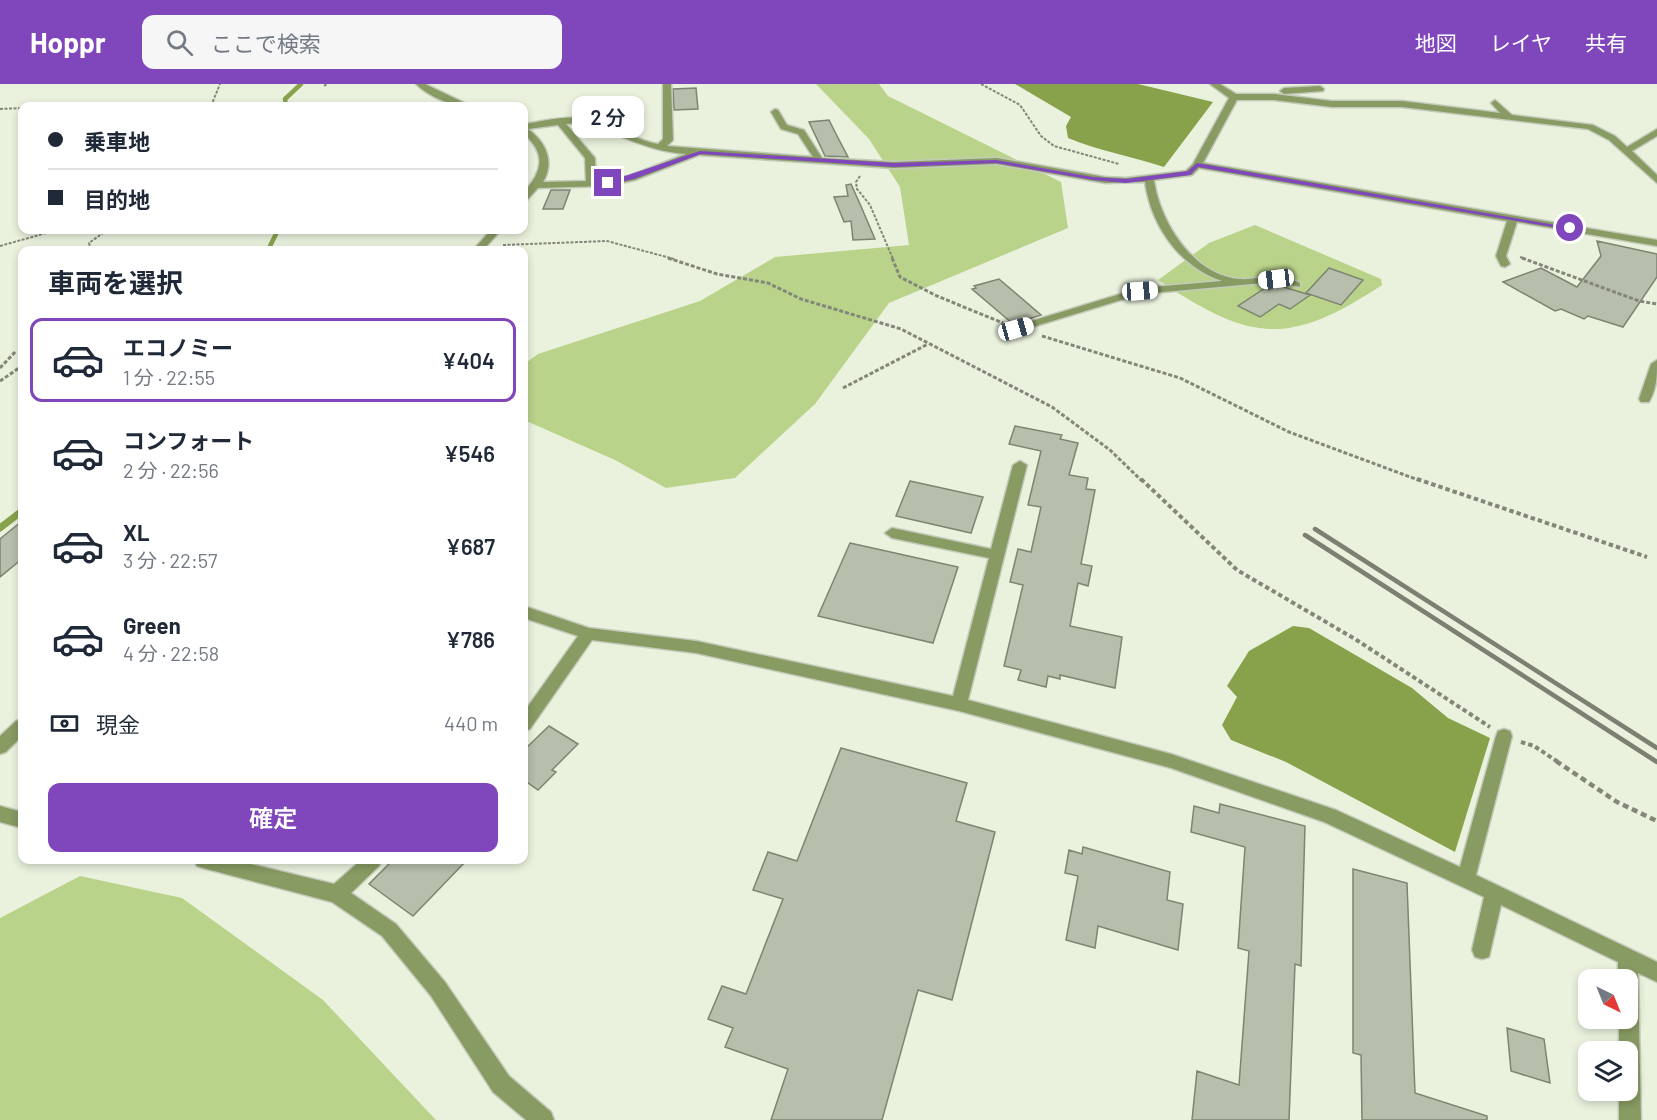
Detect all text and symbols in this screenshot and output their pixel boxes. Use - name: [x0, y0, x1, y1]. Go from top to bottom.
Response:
- search box: [142, 15, 562, 69]
- text: Hoppr: [30, 25, 106, 59]
- icon: search: [163, 26, 196, 59]
- text: ここで検索: [211, 30, 321, 56]
- text: 地図: [1415, 30, 1457, 55]
- text: レイヤ: [1490, 30, 1552, 55]
- text: 共有: [1585, 30, 1627, 55]
- callout: 2 分: [572, 96, 644, 138]
- text: 2 分: [590, 105, 626, 129]
- text: 乗車地: [84, 128, 150, 154]
- route end: [594, 169, 621, 196]
- text: 目的地: [84, 186, 150, 212]
- route start: [1556, 214, 1583, 241]
- text: 車両を選択: [48, 266, 183, 298]
- car: [1257, 268, 1295, 290]
- car: [1121, 281, 1159, 301]
- car: [996, 315, 1036, 343]
- icon: car: [51, 333, 105, 387]
- text: エコノミー: [123, 334, 233, 360]
- text: ¥404: [442, 347, 495, 373]
- text: 1 分 · 22:55: [123, 365, 215, 389]
- icon: car: [51, 426, 105, 480]
- text: コンフォート: [123, 427, 254, 453]
- text: ¥546: [444, 440, 495, 466]
- text: 2 分 · 22:56: [123, 458, 219, 482]
- icon: car: [51, 519, 105, 573]
- text: XL: [123, 519, 149, 545]
- text: ¥687: [446, 533, 495, 559]
- text: 3 分 · 22:57: [123, 548, 217, 572]
- icon: car: [51, 612, 105, 666]
- text: Green: [123, 612, 181, 638]
- text: ¥786: [446, 626, 495, 652]
- text: 4 分 · 22:58: [123, 641, 219, 665]
- icon: cash: [48, 707, 81, 740]
- text: 現金: [96, 711, 140, 737]
- text: 440 m: [444, 711, 498, 735]
- button: 確定: [48, 783, 498, 852]
- north arrow: [1578, 969, 1638, 1029]
- map controls: [1578, 969, 1638, 1101]
- button: layers: [1578, 1041, 1638, 1101]

